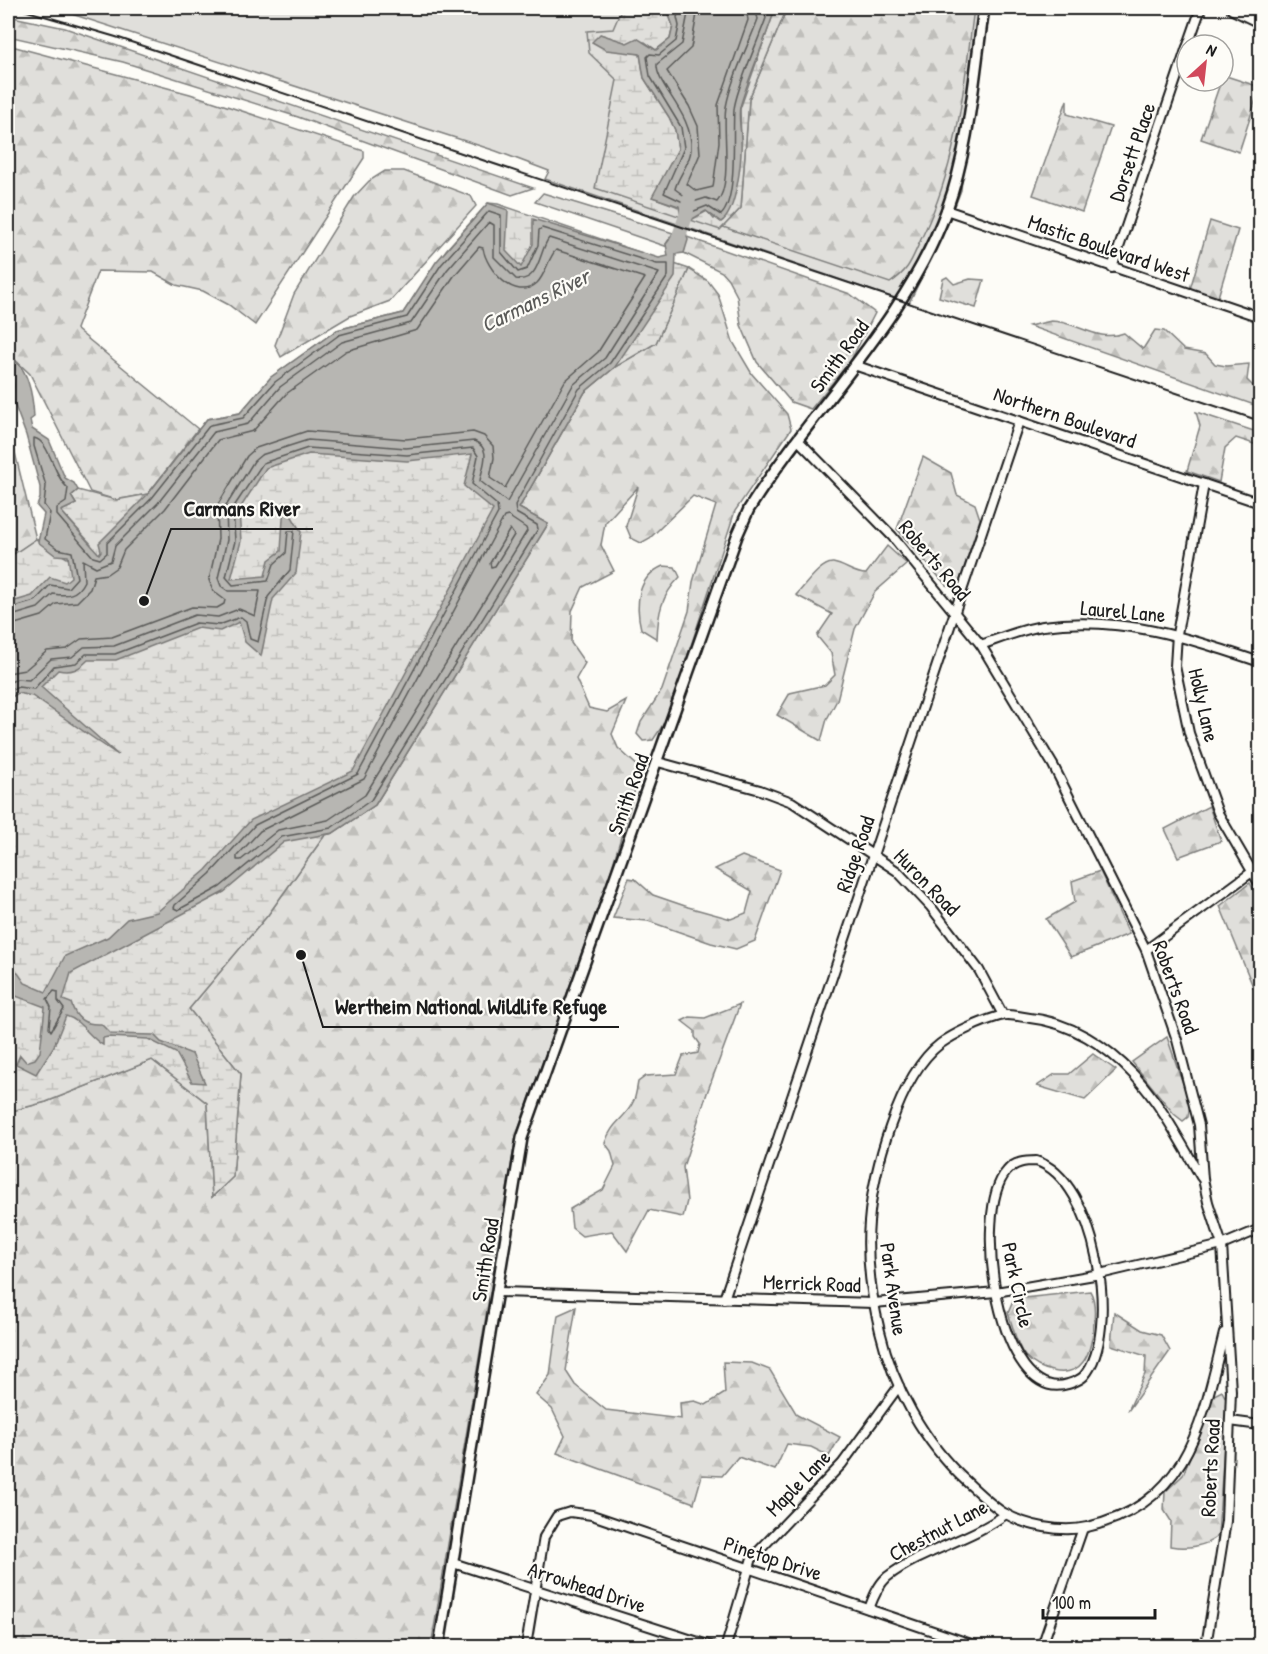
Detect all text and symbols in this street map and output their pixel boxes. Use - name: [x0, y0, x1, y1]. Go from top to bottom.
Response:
- north arrow: [1175, 33, 1235, 93]
- text: N: [1203, 38, 1221, 62]
- street label: Dorsett Place: [1102, 99, 1162, 205]
- street label: Mastic Boulevard West: [1024, 207, 1195, 290]
- water label: Carmans River: [476, 260, 596, 339]
- street label: Smith Road: [803, 314, 875, 398]
- street label: Northern Boulevard: [990, 379, 1140, 455]
- callout: Carmans River: [171, 489, 313, 529]
- text: Carmans River: [183, 493, 301, 523]
- street label: Roberts Road: [893, 513, 977, 607]
- street label: Laurel Lane: [1079, 593, 1167, 629]
- street label: Holly Lane: [1181, 665, 1227, 745]
- street label: Smith Road: [600, 750, 656, 838]
- street label: Ridge Road: [828, 812, 882, 896]
- street label: Huron Road: [888, 842, 966, 922]
- street label: Roberts Road: [1146, 936, 1206, 1038]
- callout: Wertheim National Wildlife Refuge: [323, 987, 619, 1027]
- text: Wertheim National Wildlife Refuge: [335, 991, 607, 1022]
- street label: Smith Road: [464, 1216, 506, 1304]
- street label: Park Circle: [995, 1240, 1041, 1330]
- street label: Park Avenue: [873, 1241, 915, 1337]
- street label: Merrick Road: [763, 1267, 861, 1299]
- street label: Roberts Road: [1193, 1418, 1227, 1518]
- street label: Maple Lane: [759, 1443, 837, 1523]
- street label: Chestnut Lane: [884, 1492, 992, 1568]
- street label: Pinetop Drive: [720, 1528, 826, 1588]
- street label: Arrowhead Drive: [524, 1554, 650, 1620]
- scale bar: [1043, 1582, 1156, 1620]
- text: 100 m: [1052, 1590, 1091, 1615]

